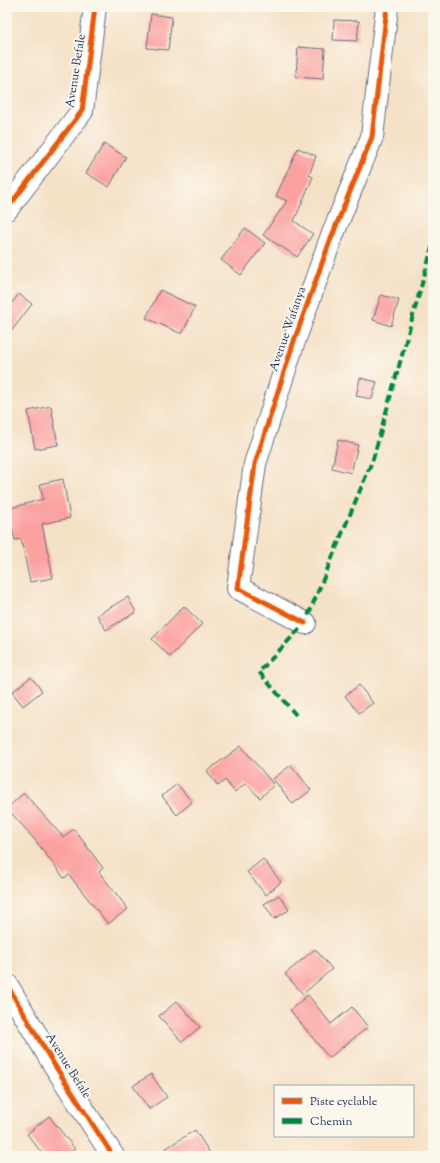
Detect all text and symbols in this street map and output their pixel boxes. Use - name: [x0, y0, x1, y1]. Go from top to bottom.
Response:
- street label: Avenue Befale: [61, 33, 91, 109]
- street label: Avenue Wafanya: [265, 284, 311, 374]
- street label: Avenue Befale: [41, 1030, 96, 1103]
- legend: [274, 1085, 414, 1137]
- text: Piste cyclable: [310, 1093, 378, 1111]
- text: Chemin: [310, 1113, 353, 1131]

